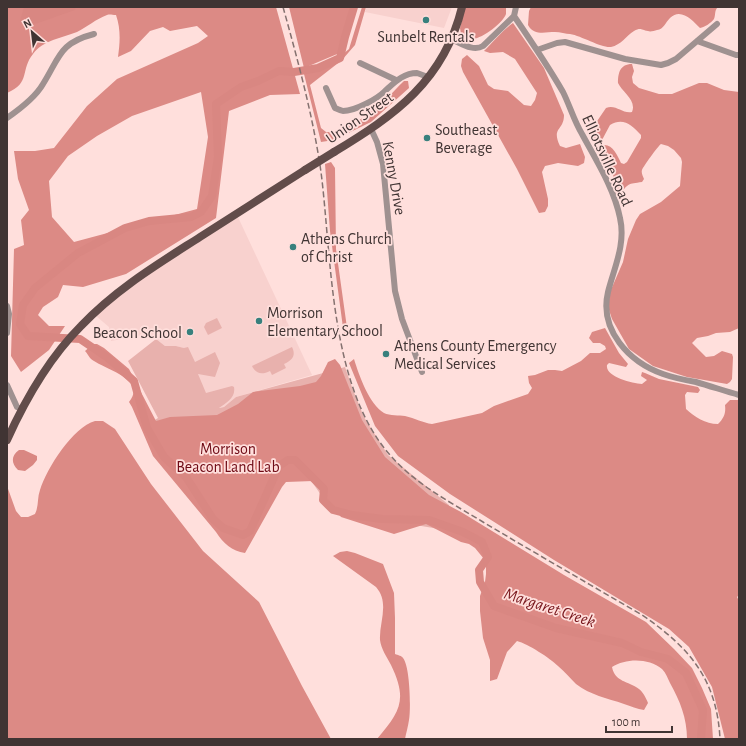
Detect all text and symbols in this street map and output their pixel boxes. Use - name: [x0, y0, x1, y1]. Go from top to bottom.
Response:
- north arrow: [12, 12, 52, 52]
- marker: Sunbelt Rentals: [421, 15, 431, 25]
- text: N: [22, 17, 34, 30]
- place label: Sunbelt Rentals: [377, 29, 475, 45]
- street label: Union Street: [323, 89, 396, 147]
- street label: Elliotsville Road: [579, 112, 635, 209]
- place label: Southeast Beverage: [435, 122, 497, 156]
- marker: Southeast Beverage: [422, 133, 432, 143]
- street label: Kenny Drive: [379, 140, 408, 216]
- place label: Athens Church of Christ: [301, 231, 392, 265]
- marker: Athens Church of Christ: [288, 242, 298, 252]
- place label: Morrison Elementary School: [267, 305, 383, 340]
- marker: Morrison Elementary School: [254, 316, 264, 326]
- place label: Beacon School: [93, 325, 182, 341]
- marker: Beacon School: [185, 327, 195, 337]
- place label: Athens County Emergency Medical Services: [394, 338, 557, 372]
- marker: Athens County Emergency Medical Services: [381, 349, 391, 359]
- park label: Morrison Beacon Land Lab: [176, 441, 280, 475]
- water label: Margaret Creek: [502, 585, 598, 630]
- scale bar: [606, 708, 672, 734]
- text: 100 m: [612, 716, 640, 728]

